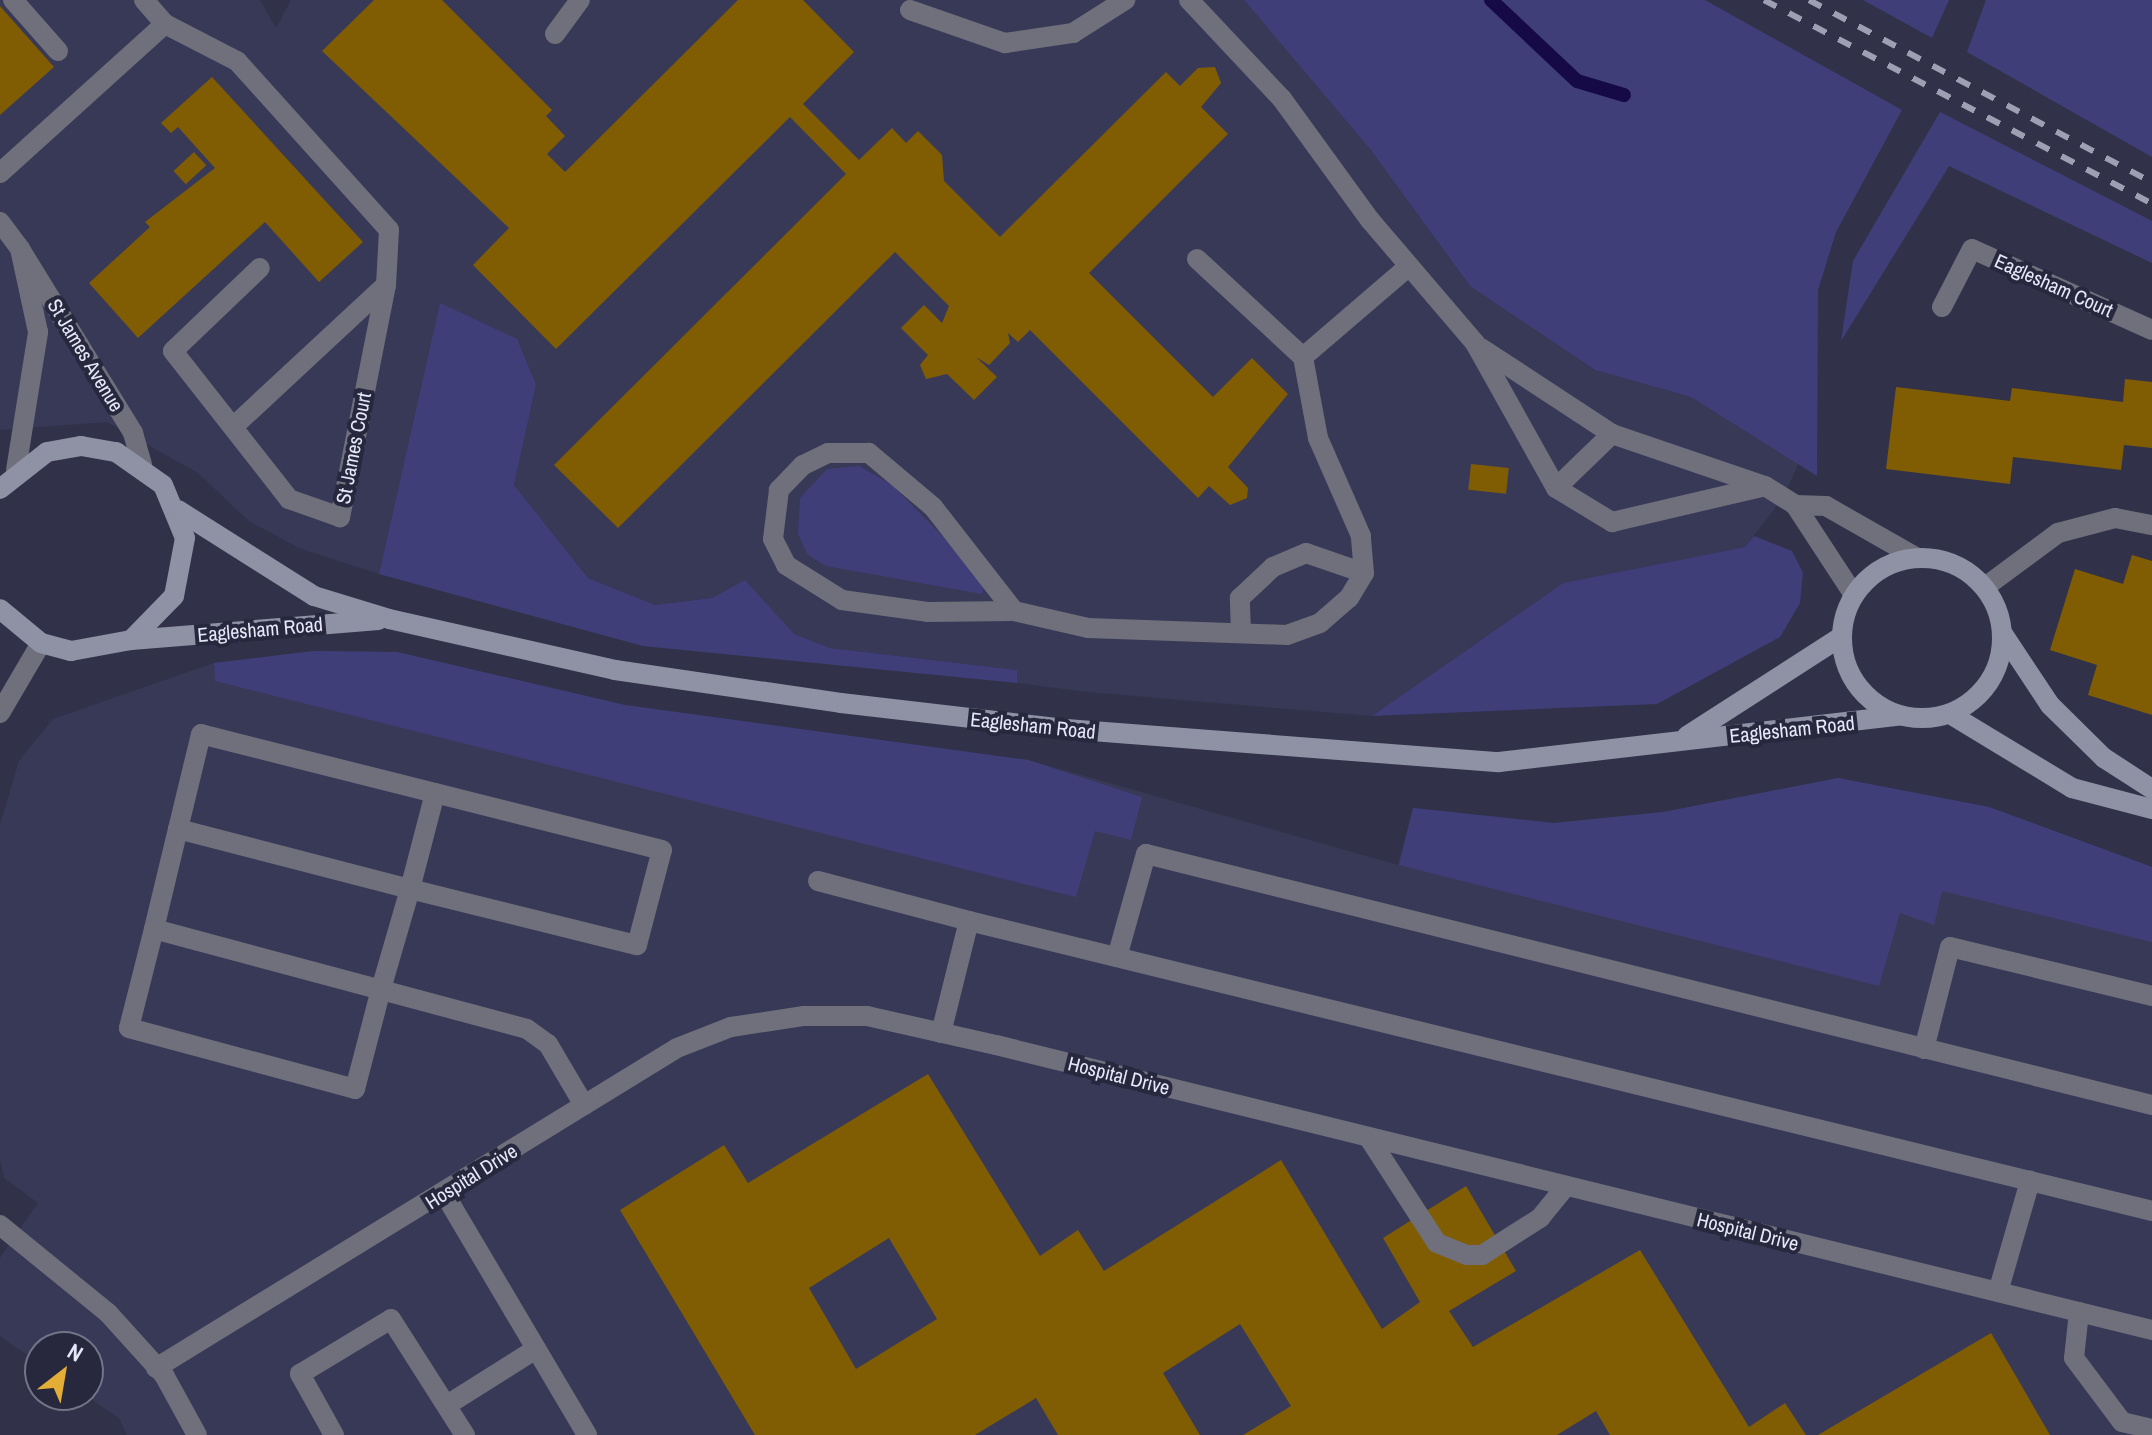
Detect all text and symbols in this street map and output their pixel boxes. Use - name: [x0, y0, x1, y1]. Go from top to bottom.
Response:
- street label: Eaglesham Court: [1991, 248, 2117, 322]
- street label: St James Avenue: [43, 294, 129, 416]
- street label: St James Court: [330, 390, 376, 506]
- street label: Eaglesham Road: [196, 612, 324, 646]
- street label: Eaglesham Road: [969, 706, 1097, 744]
- street label: Eaglesham Road: [1728, 710, 1856, 748]
- street label: Hospital Drive: [1066, 1051, 1172, 1099]
- street label: Hospital Drive: [421, 1138, 521, 1214]
- street label: Hospital Drive: [1695, 1207, 1801, 1255]
- north arrow: [24, 1331, 104, 1411]
- text: N: [62, 1336, 89, 1368]

